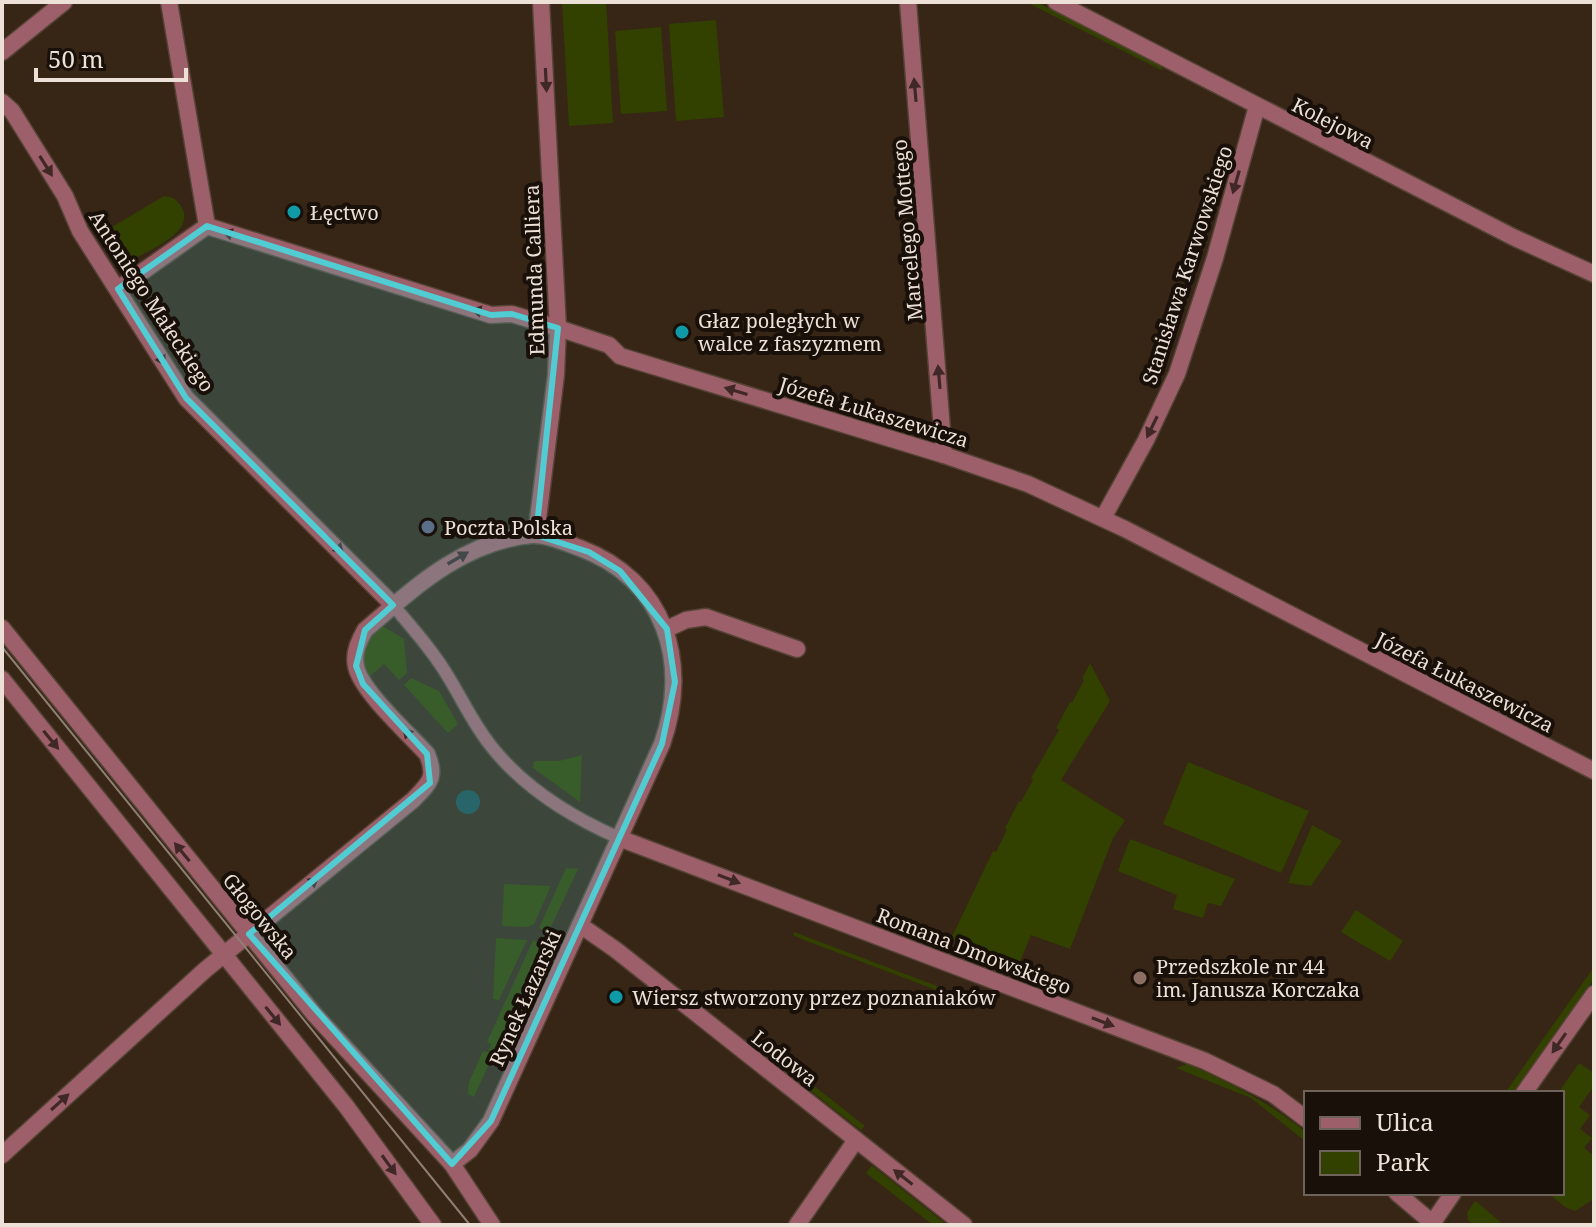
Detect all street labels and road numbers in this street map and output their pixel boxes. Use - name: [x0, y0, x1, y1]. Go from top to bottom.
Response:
- street label: Kolejowa: [1288, 91, 1378, 155]
- street label: Marcelego Mottego: [886, 138, 928, 322]
- street label: Stanisława Karwowskiego: [1136, 142, 1238, 388]
- street label: Edmunda Calliera: [518, 184, 550, 356]
- street label: Antoniego Małeckiego: [83, 205, 221, 397]
- street label: Józefa Łukaszewicza: [775, 370, 972, 454]
- street label: Józefa Łukaszewicza: [1370, 625, 1559, 739]
- street label: Głogowska: [217, 867, 303, 965]
- street label: Romana Dmowskiego: [873, 901, 1075, 1001]
- street label: Rynek Łazarski: [483, 925, 567, 1070]
- street label: Lodowa: [747, 1024, 823, 1092]

